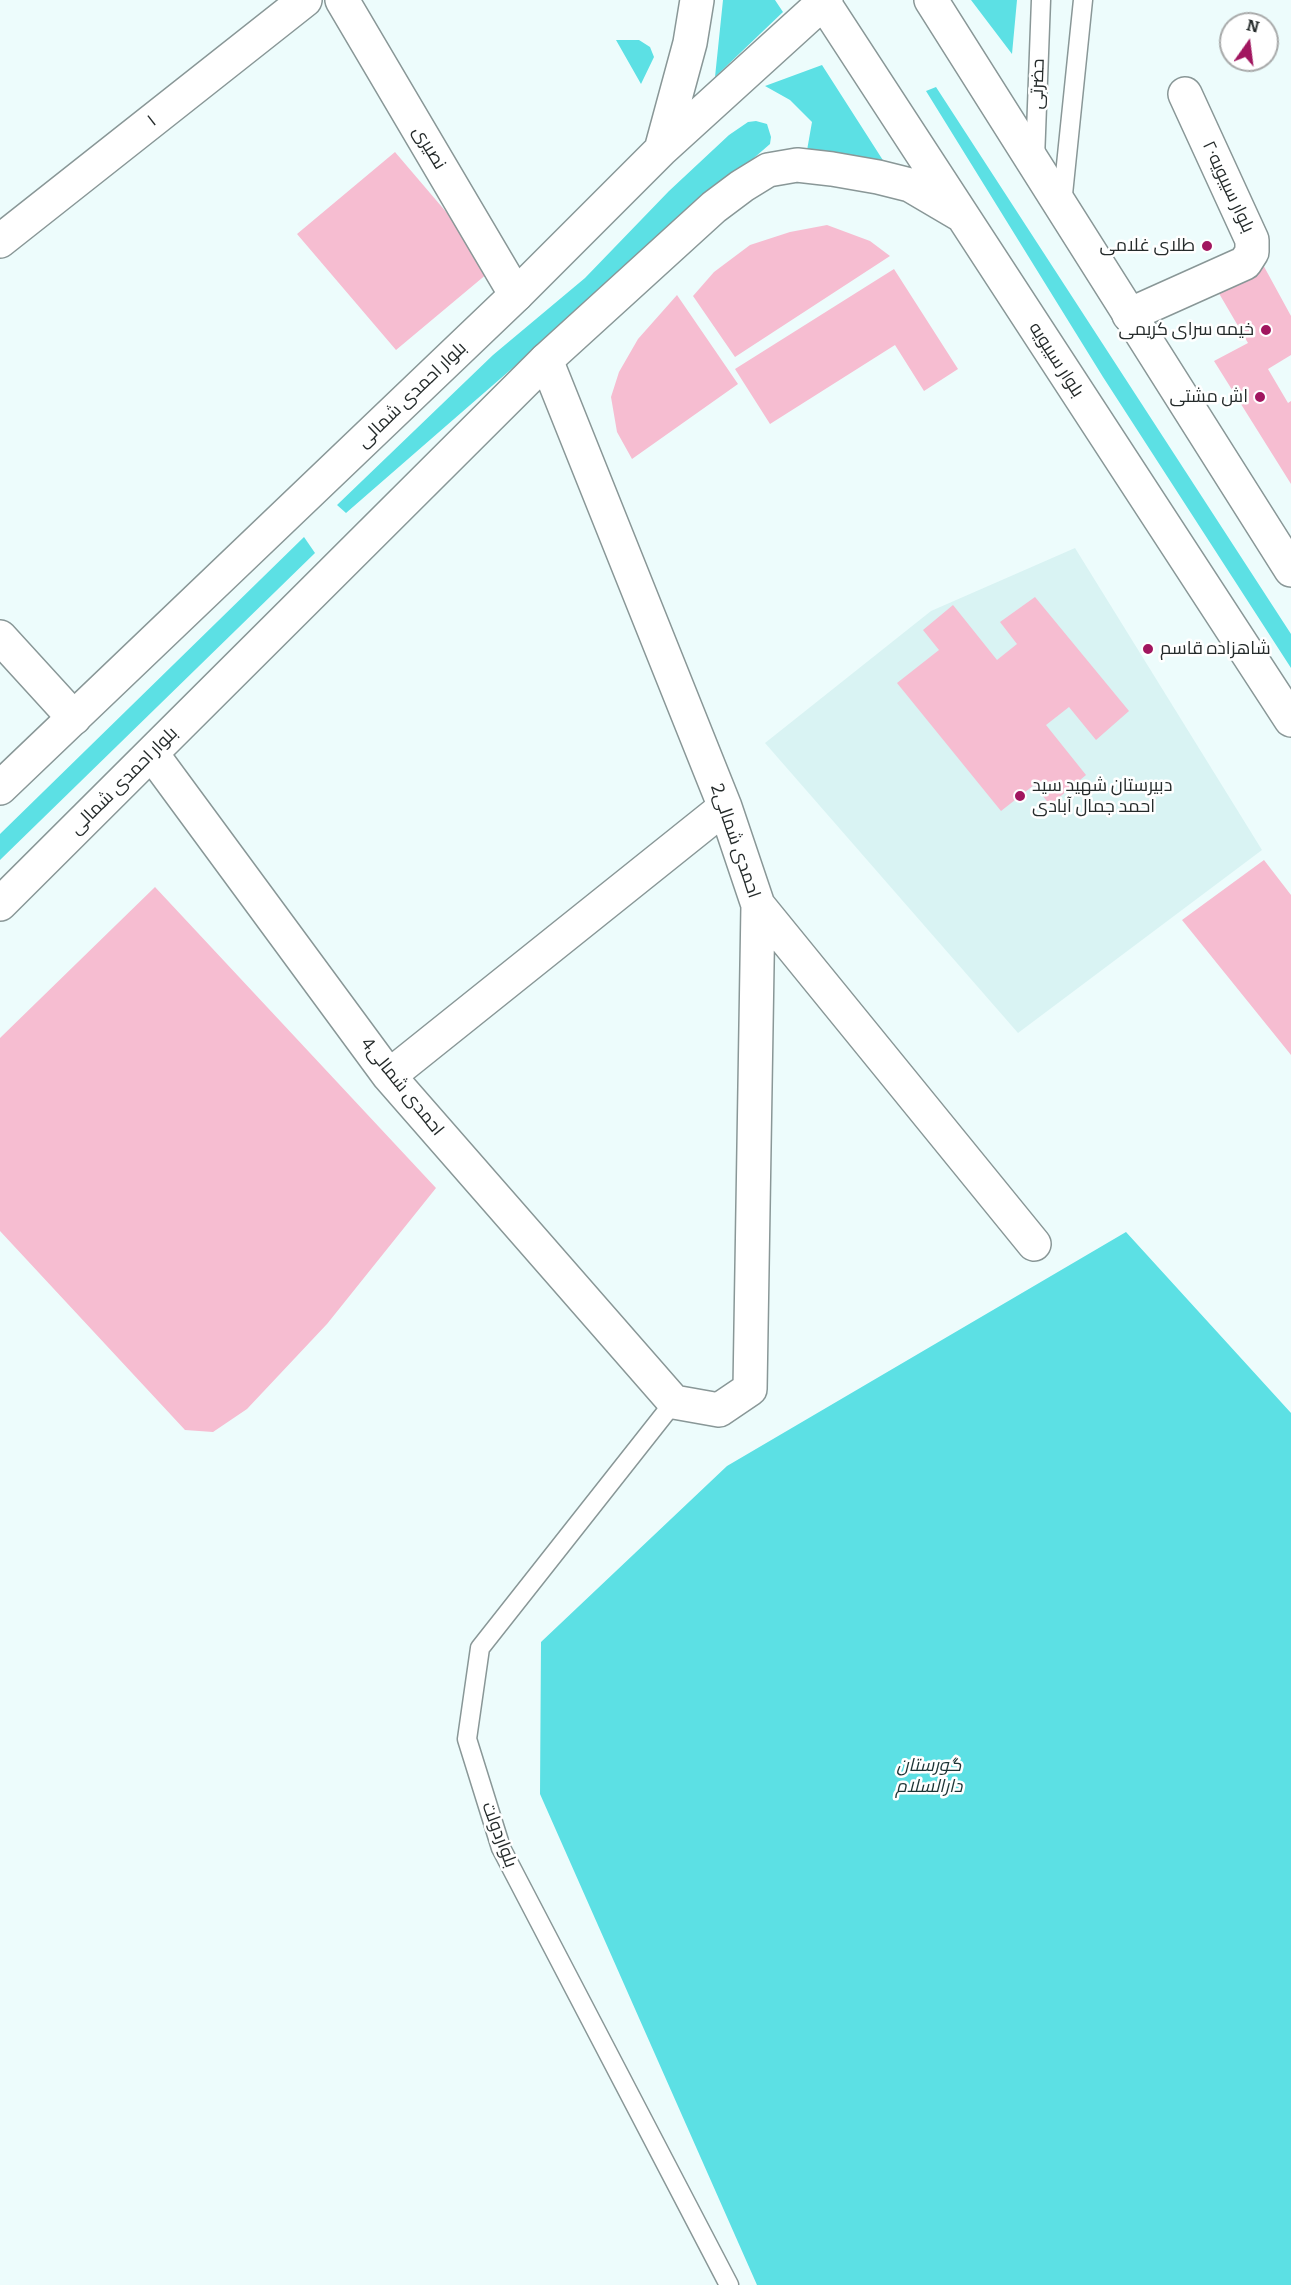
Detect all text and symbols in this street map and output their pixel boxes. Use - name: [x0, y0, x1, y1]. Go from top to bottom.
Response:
- north arrow: [1219, 12, 1279, 72]
- text: N: [1245, 15, 1261, 37]
- street label: حضرتی: [1026, 58, 1050, 110]
- street label: ۱: [143, 111, 161, 131]
- street label: نصیری: [408, 122, 450, 174]
- street label: بلوار سیبویه۲۰: [1197, 138, 1259, 236]
- place label: طلای غلامی: [1100, 235, 1195, 257]
- marker: طلای غلامی: [1200, 239, 1214, 253]
- street label: بلوار سیبویه: [1024, 318, 1088, 402]
- place label: خیمه سرای کریمی: [1118, 319, 1254, 341]
- marker: خیمه سرای کریمی: [1259, 323, 1273, 337]
- street label: بلوار احمدی شمالی: [353, 337, 471, 453]
- place label: اش مشتی: [1170, 386, 1248, 408]
- marker: اش مشتی: [1253, 390, 1267, 404]
- place label: شاهزاده قاسم: [1160, 638, 1271, 660]
- marker: شاهزاده قاسم: [1141, 642, 1155, 656]
- street label: بلوار احمدی شمالی: [66, 723, 182, 839]
- place label: دبیرستان شهید سید احمد جمال آبادی: [1032, 775, 1172, 818]
- street label: 2احمدی شمالی: [705, 781, 765, 901]
- marker: دبیرستان شهید سید احمد جمال آبادی: [1013, 789, 1027, 803]
- street label: 4احمدی شمالی: [356, 1034, 448, 1140]
- park label: گورستان دارالسلام: [896, 1755, 962, 1798]
- street label: بلواردولت: [477, 1799, 521, 1871]

